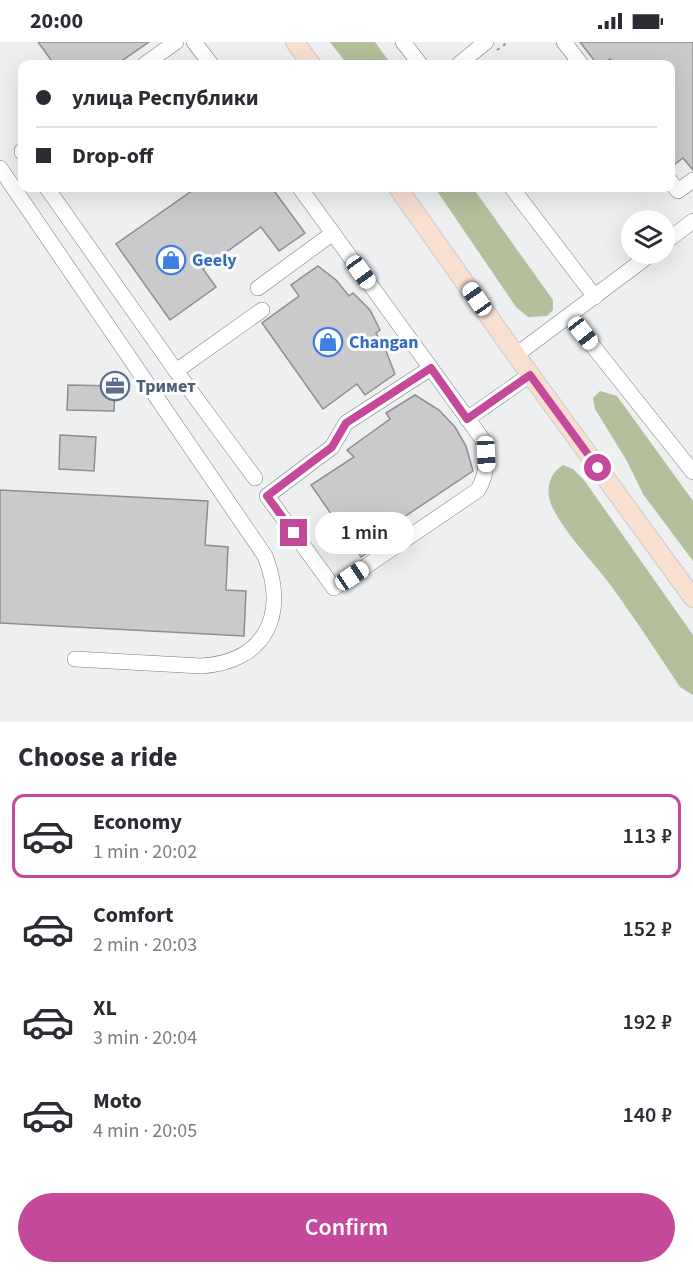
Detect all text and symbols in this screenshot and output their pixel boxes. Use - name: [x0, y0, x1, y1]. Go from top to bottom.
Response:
- text: 20:00: [30, 5, 83, 37]
- text: улица Республики: [72, 82, 259, 114]
- text: Drop-off: [72, 140, 153, 172]
- map controls: [621, 210, 675, 264]
- button: layers: [621, 210, 675, 264]
- shop icon: Geely: [155, 244, 187, 276]
- place label: Geely: [192, 248, 237, 273]
- car: [343, 252, 379, 292]
- car: [459, 279, 495, 319]
- car: [565, 313, 601, 353]
- shop icon: Changan: [312, 326, 344, 358]
- place label: Changan: [349, 330, 419, 355]
- office icon: Тримет: [99, 370, 131, 402]
- place label: Тримет: [136, 374, 196, 399]
- car: [476, 436, 496, 472]
- route start: [584, 454, 611, 481]
- callout: 1 min: [315, 512, 414, 554]
- route end: [280, 519, 307, 546]
- text: 1 min: [341, 519, 388, 547]
- car: [332, 558, 372, 594]
- text: Choose a ride: [18, 738, 178, 777]
- text: Economy: [93, 806, 182, 838]
- icon: car: [21, 809, 75, 863]
- text: 113 ₽: [622, 820, 672, 852]
- text: 1 min · 20:02: [93, 838, 197, 866]
- text: Comfort: [93, 899, 174, 931]
- icon: car: [21, 902, 75, 956]
- text: 152 ₽: [622, 913, 672, 945]
- text: 2 min · 20:03: [93, 931, 197, 959]
- text: XL: [93, 992, 117, 1024]
- icon: car: [21, 995, 75, 1049]
- text: 192 ₽: [622, 1006, 672, 1038]
- text: 3 min · 20:04: [93, 1024, 197, 1052]
- text: Moto: [93, 1085, 142, 1117]
- icon: car: [21, 1088, 75, 1142]
- text: 140 ₽: [622, 1099, 672, 1131]
- text: 4 min · 20:05: [93, 1117, 197, 1145]
- button: Confirm: [18, 1193, 675, 1262]

